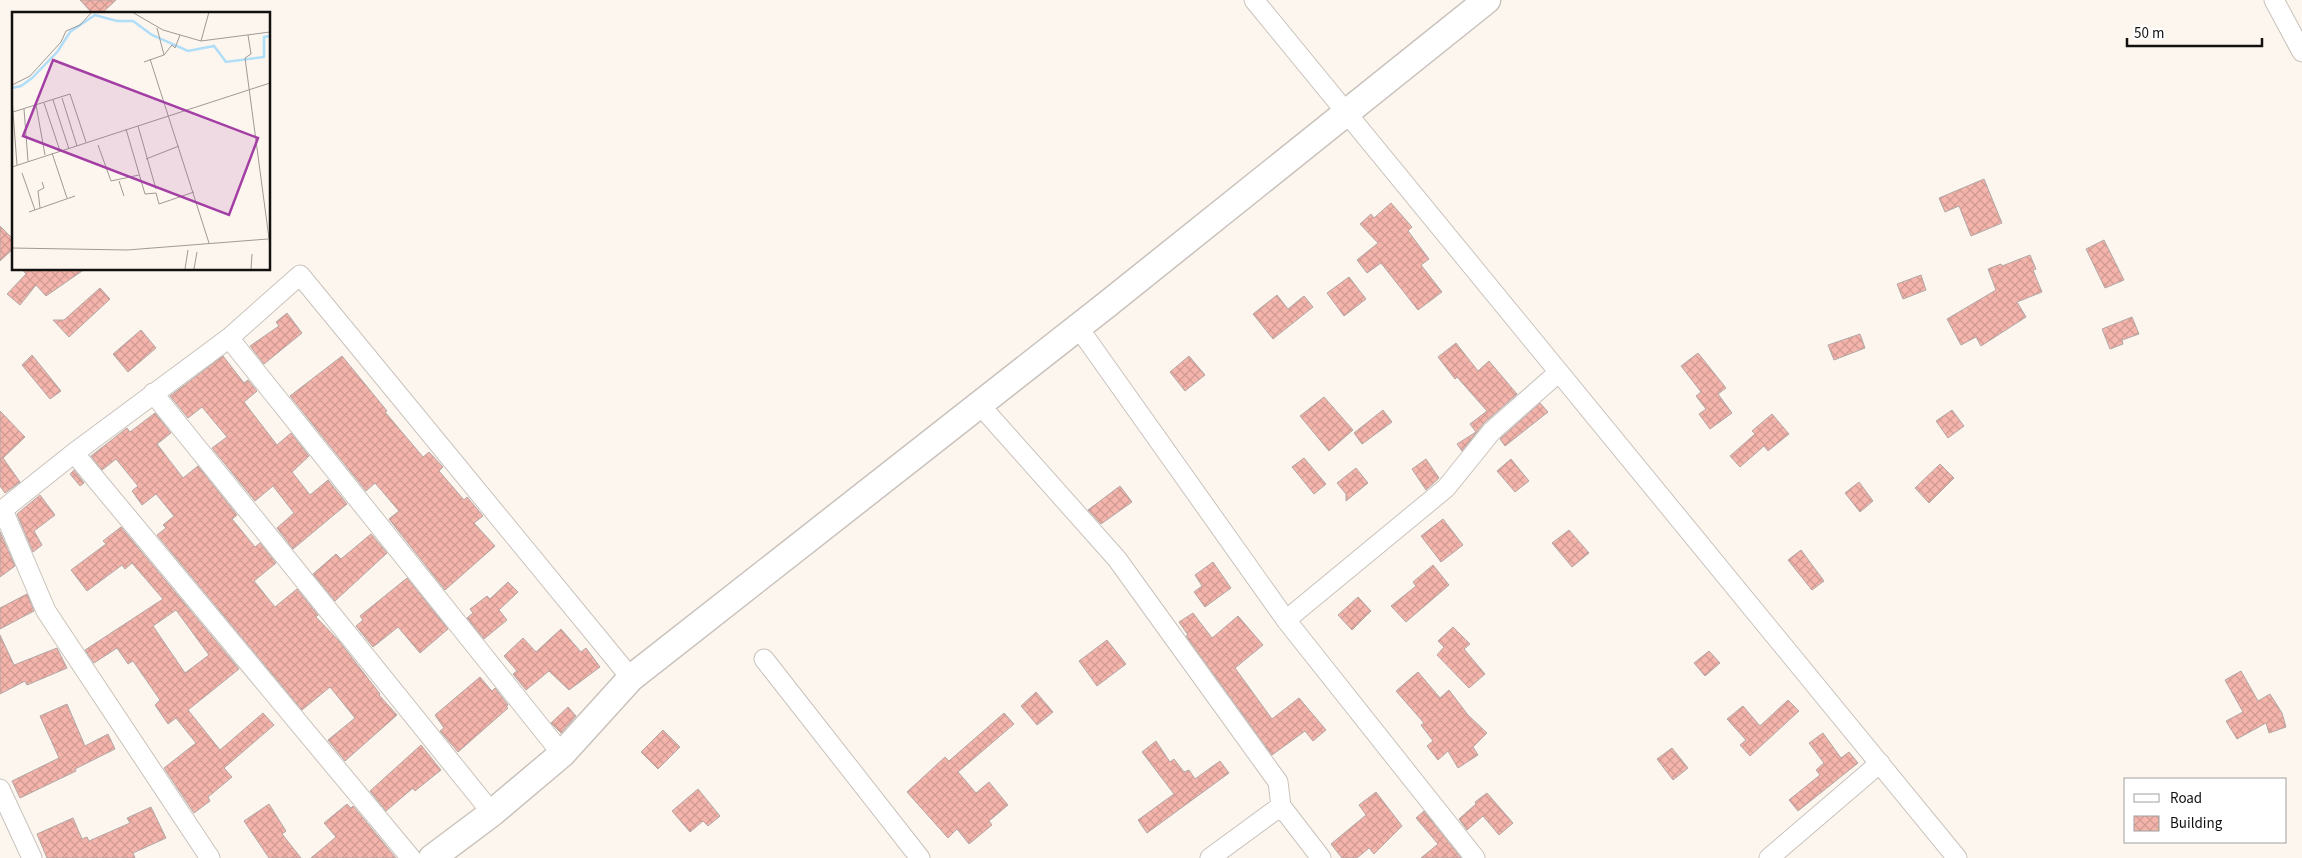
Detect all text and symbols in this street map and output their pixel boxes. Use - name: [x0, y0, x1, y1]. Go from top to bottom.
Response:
- inset map: [12, 12, 270, 270]
- scale bar: [2127, 15, 2262, 47]
- text: 50 m: [2134, 23, 2164, 44]
- legend: [2124, 778, 2287, 843]
- text: Road: [2170, 788, 2202, 809]
- text: Building: [2170, 813, 2223, 834]

